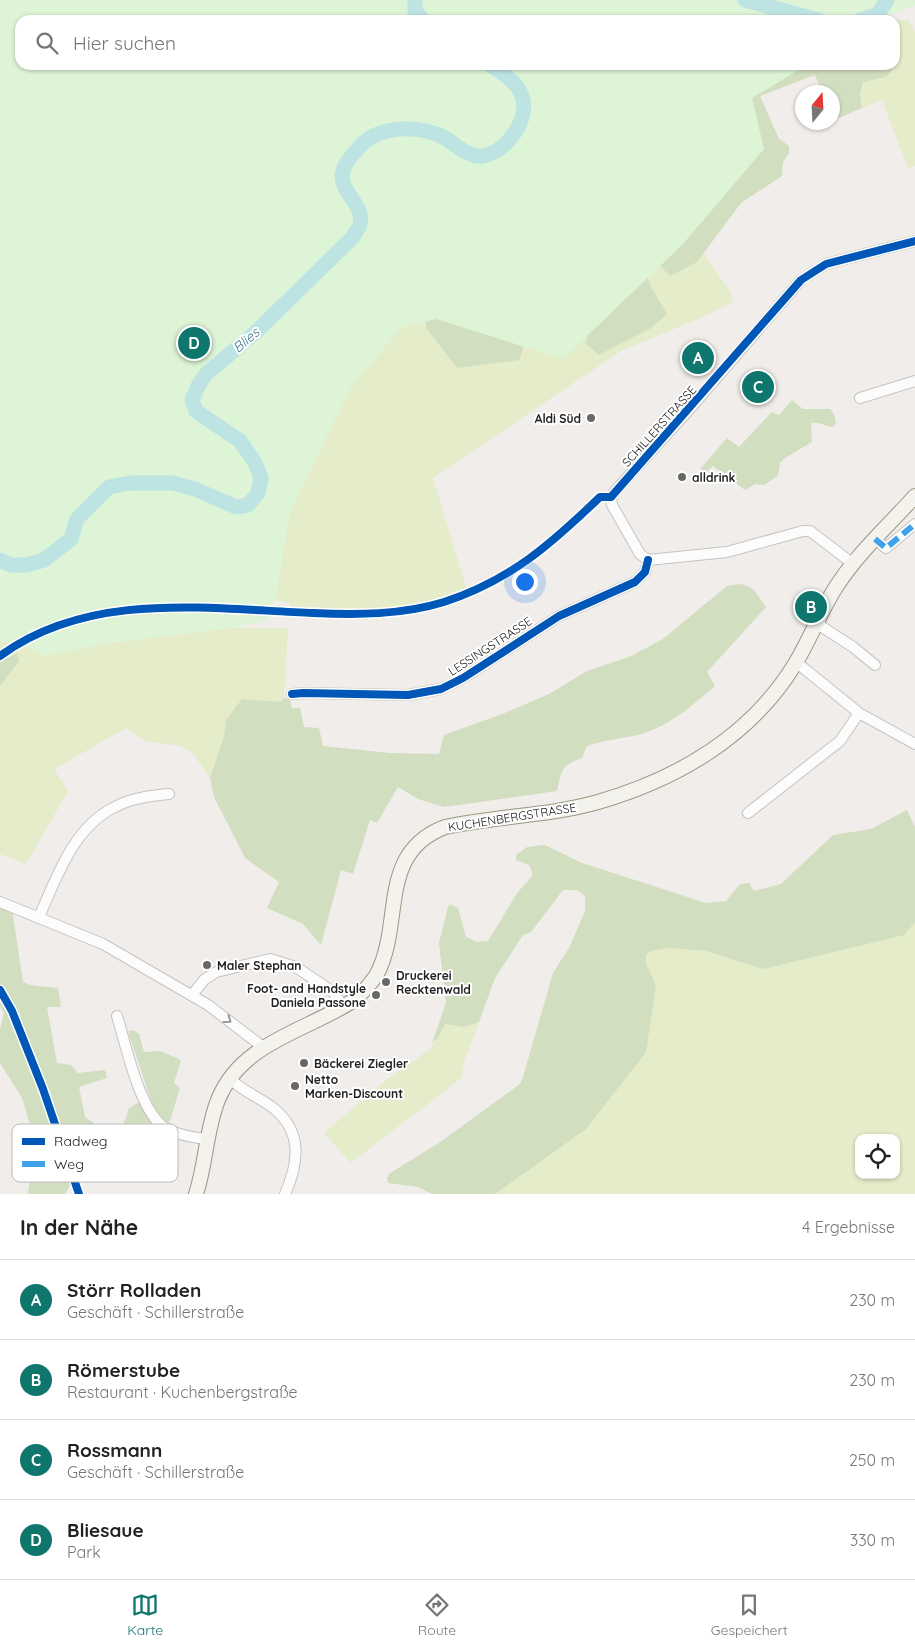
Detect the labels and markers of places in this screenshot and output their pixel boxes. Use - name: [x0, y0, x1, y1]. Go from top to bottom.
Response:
- pin: D: [178, 324, 210, 362]
- pin: A: [682, 339, 714, 377]
- pin: C: [742, 368, 774, 406]
- place label: Aldi Süd: [535, 411, 581, 426]
- marker: Aldi Süd: [585, 412, 597, 424]
- place label: alldrink: [692, 470, 736, 485]
- marker: alldrink: [676, 471, 688, 483]
- pin: B: [795, 588, 827, 626]
- place label: Maler Stephan: [217, 958, 301, 973]
- marker: Maler Stephan: [201, 959, 213, 971]
- place label: Druckerei Recktenwald: [396, 968, 471, 997]
- marker: Druckerei Recktenwald: [380, 976, 392, 988]
- place label: Foot- and Handstyle Daniela Passone: [247, 981, 366, 1010]
- marker: Foot- and Handstyle Daniela Passone: [370, 989, 382, 1001]
- place label: Bäckerei Ziegler: [314, 1056, 408, 1071]
- marker: Bäckerei Ziegler: [298, 1057, 310, 1069]
- place label: Netto Marken-Discount: [305, 1072, 403, 1101]
- marker: Netto Marken-Discount: [289, 1080, 301, 1092]

